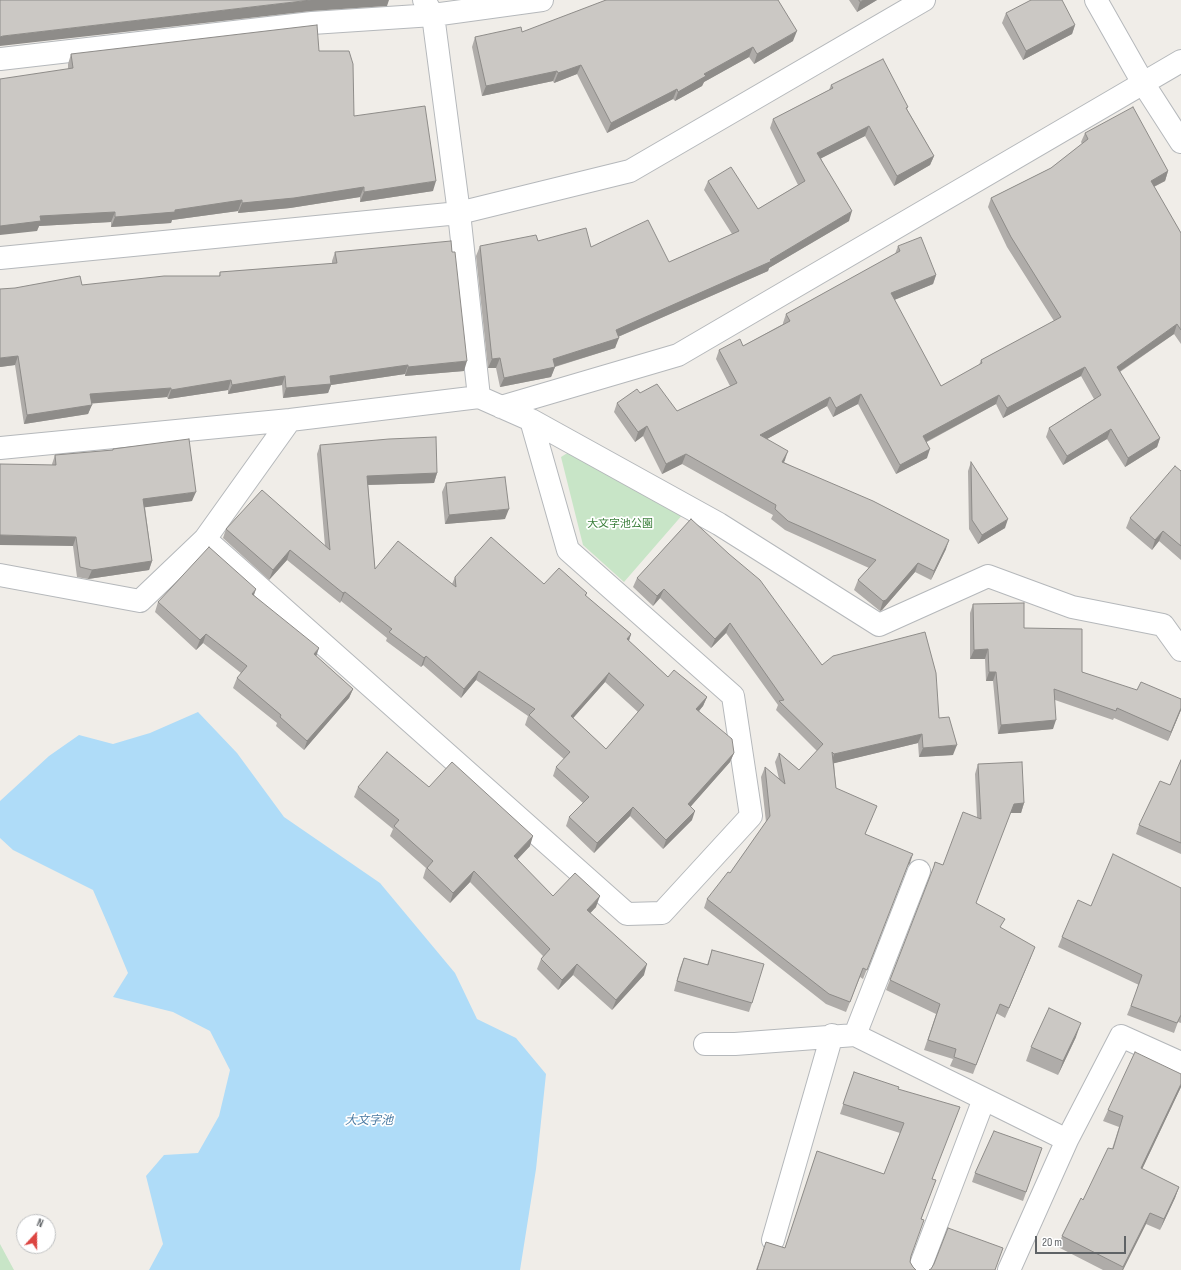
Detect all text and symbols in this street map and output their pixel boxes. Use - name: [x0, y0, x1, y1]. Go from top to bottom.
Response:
- park label: 大文字池公園: [587, 517, 653, 531]
- water label: 大文字池: [345, 1114, 393, 1128]
- north arrow: [16, 1214, 56, 1254]
- text: N: [35, 1216, 45, 1230]
- scale bar: [1037, 1228, 1128, 1254]
- text: 20 m: [1042, 1235, 1062, 1250]

